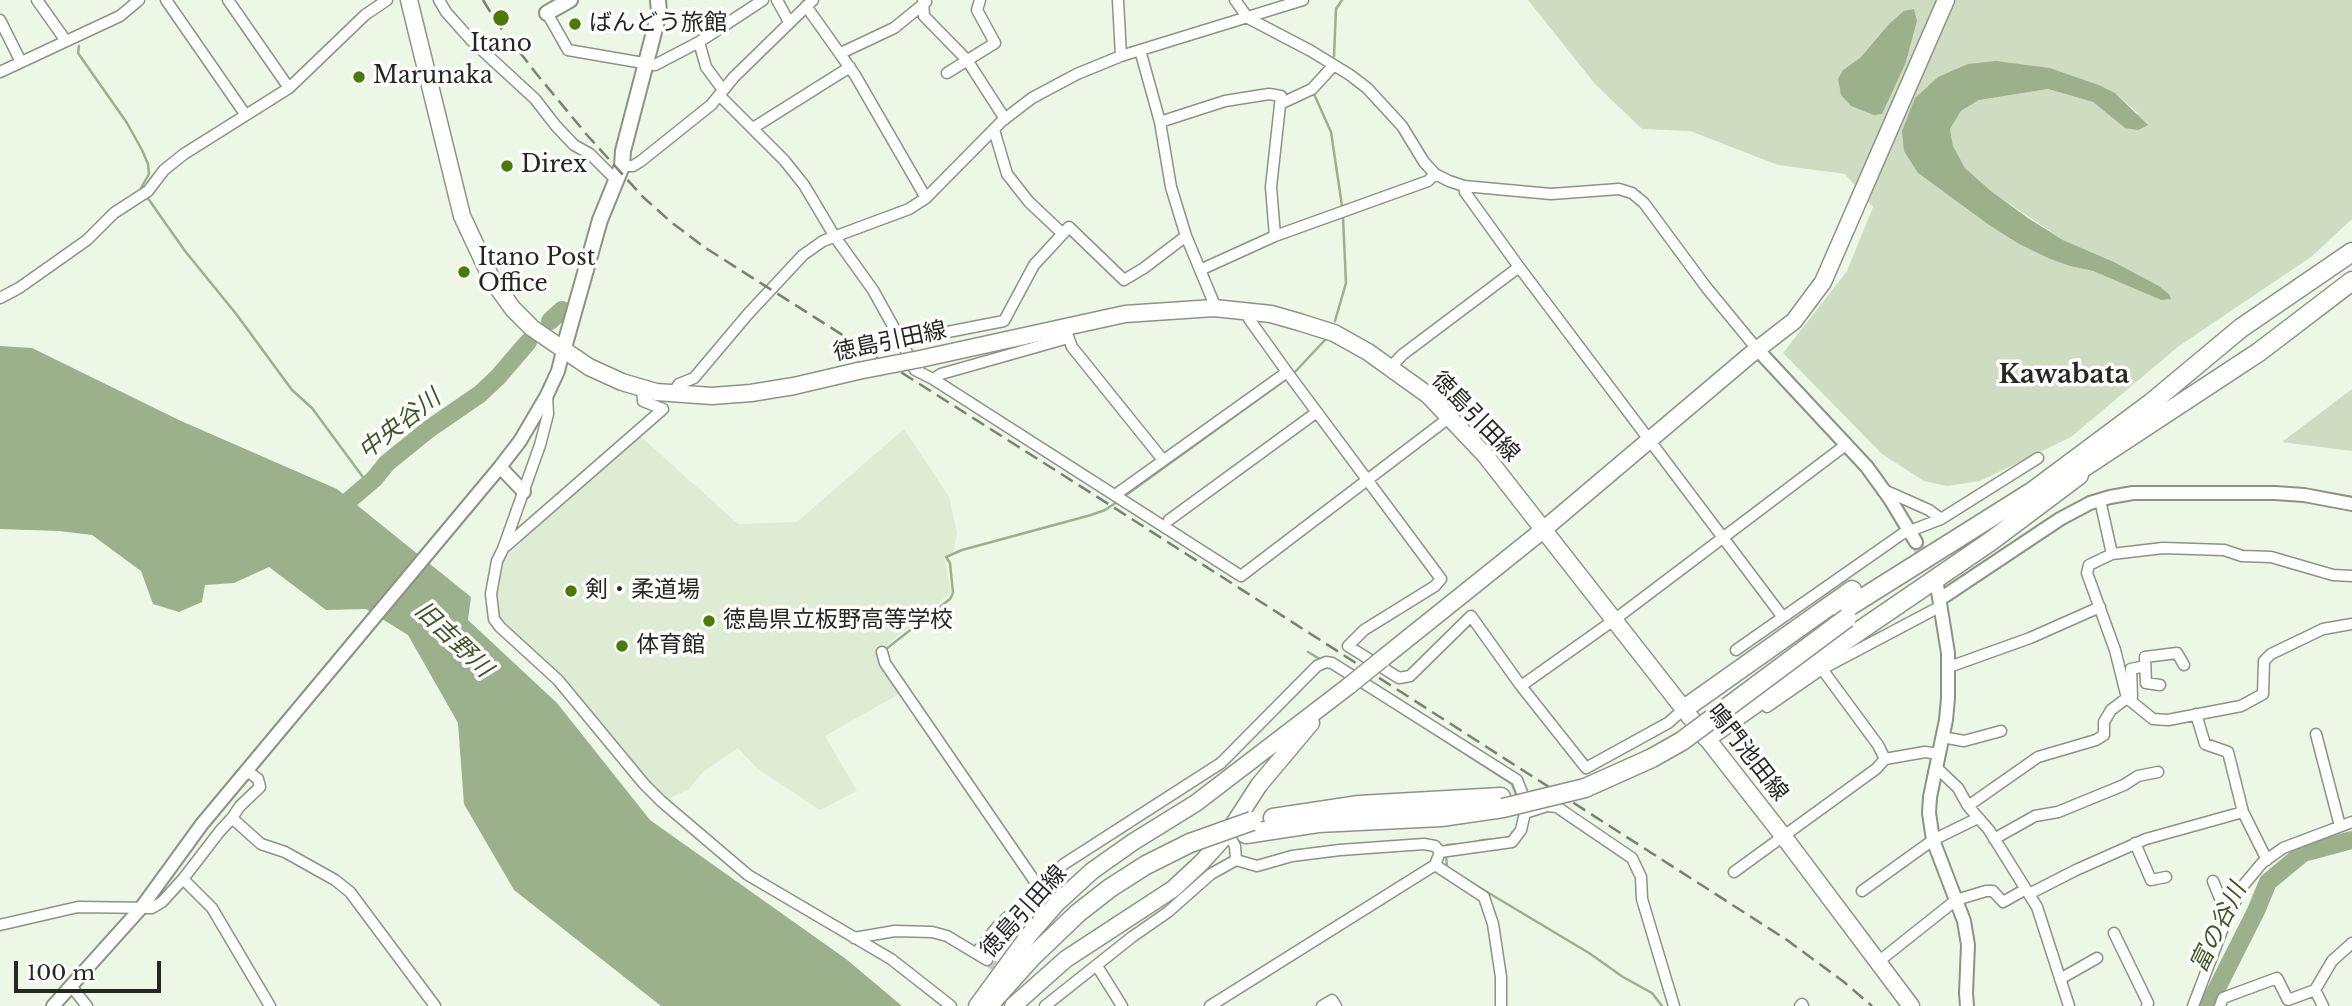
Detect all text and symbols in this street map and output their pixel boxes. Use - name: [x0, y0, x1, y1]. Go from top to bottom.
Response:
- marker: Itano: [491, 8, 511, 28]
- place label: ばんどう旅館: [589, 10, 727, 38]
- marker: ばんどう旅館: [567, 16, 583, 32]
- place label: Itano: [470, 31, 532, 59]
- place label: Marunaka: [373, 63, 493, 91]
- marker: Marunaka: [351, 69, 367, 85]
- place label: Direx: [521, 152, 587, 180]
- marker: Direx: [499, 158, 515, 174]
- place label: Itano Post Office: [478, 245, 595, 299]
- marker: Itano Post Office: [456, 264, 472, 280]
- street label: 徳島引田線: [831, 317, 949, 367]
- district label: Kawabata: [1999, 360, 2129, 392]
- street label: 徳島引田線: [1425, 366, 1525, 468]
- water label: 中央谷川: [353, 384, 447, 466]
- place label: 剣・柔道場: [585, 577, 700, 605]
- marker: 剣・柔道場: [563, 583, 579, 599]
- water label: 旧吉野川: [408, 596, 498, 684]
- place label: 徳島県立板野高等学校: [723, 607, 953, 635]
- marker: 徳島県立板野高等学校: [701, 613, 717, 629]
- place label: 体育館: [636, 632, 705, 660]
- marker: 体育館: [614, 638, 630, 654]
- street label: 鳴門池田線: [1701, 699, 1793, 807]
- street label: 徳島引田線: [975, 860, 1073, 964]
- water label: 富の谷川: [2185, 879, 2253, 977]
- scale bar: [18, 946, 164, 990]
- text: 100 m: [27, 960, 95, 986]

